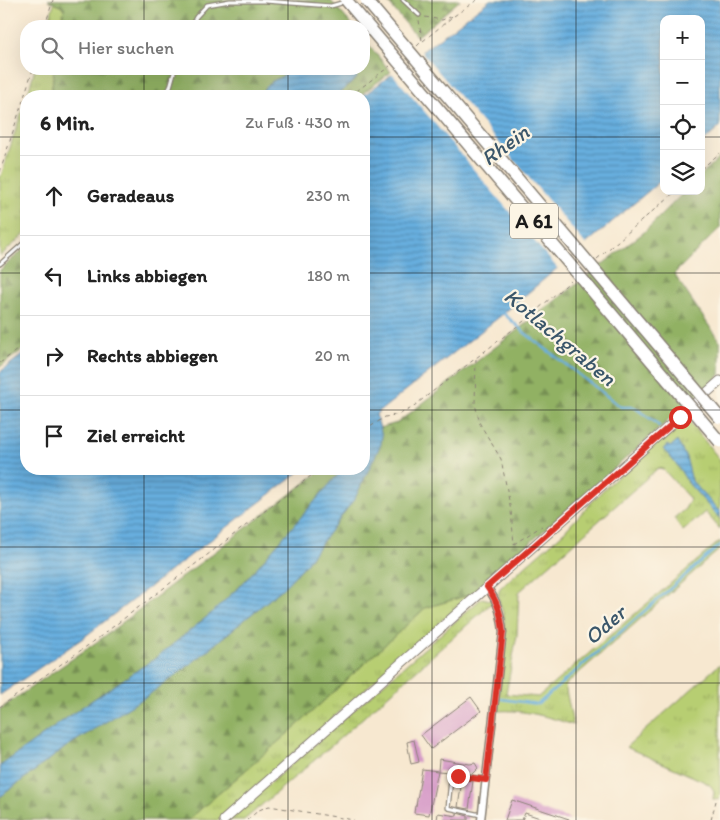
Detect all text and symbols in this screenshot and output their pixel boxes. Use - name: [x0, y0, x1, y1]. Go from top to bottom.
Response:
- map controls: [660, 15, 705, 195]
- button: +: [660, 15, 705, 60]
- search box: [20, 20, 370, 75]
- icon: search: [38, 34, 66, 62]
- text: Hier suchen: [78, 36, 174, 59]
- button: −: [660, 60, 705, 105]
- button: locate: [660, 105, 705, 150]
- text: 6 Min.: [40, 110, 95, 135]
- text: Zu Fuß · 430 m: [245, 113, 350, 132]
- water label: Rhein: [476, 118, 535, 171]
- button: layers: [660, 150, 705, 195]
- icon: ahead: [40, 182, 68, 210]
- text: Geradeaus: [87, 184, 174, 207]
- text: 230 m: [306, 186, 350, 205]
- road number: A 61: [510, 204, 558, 238]
- icon: left: [40, 262, 68, 290]
- text: Links abbiegen: [87, 264, 207, 287]
- text: 180 m: [307, 266, 350, 285]
- water label: Kotlachgraben: [499, 282, 622, 392]
- icon: right: [40, 342, 68, 370]
- text: Rechts abbiegen: [87, 344, 218, 367]
- text: 20 m: [315, 346, 350, 365]
- route start: [669, 406, 692, 429]
- icon: arrive: [40, 422, 68, 450]
- text: Ziel erreicht: [87, 424, 185, 447]
- water label: Oder: [579, 598, 633, 650]
- route end: [447, 765, 470, 788]

